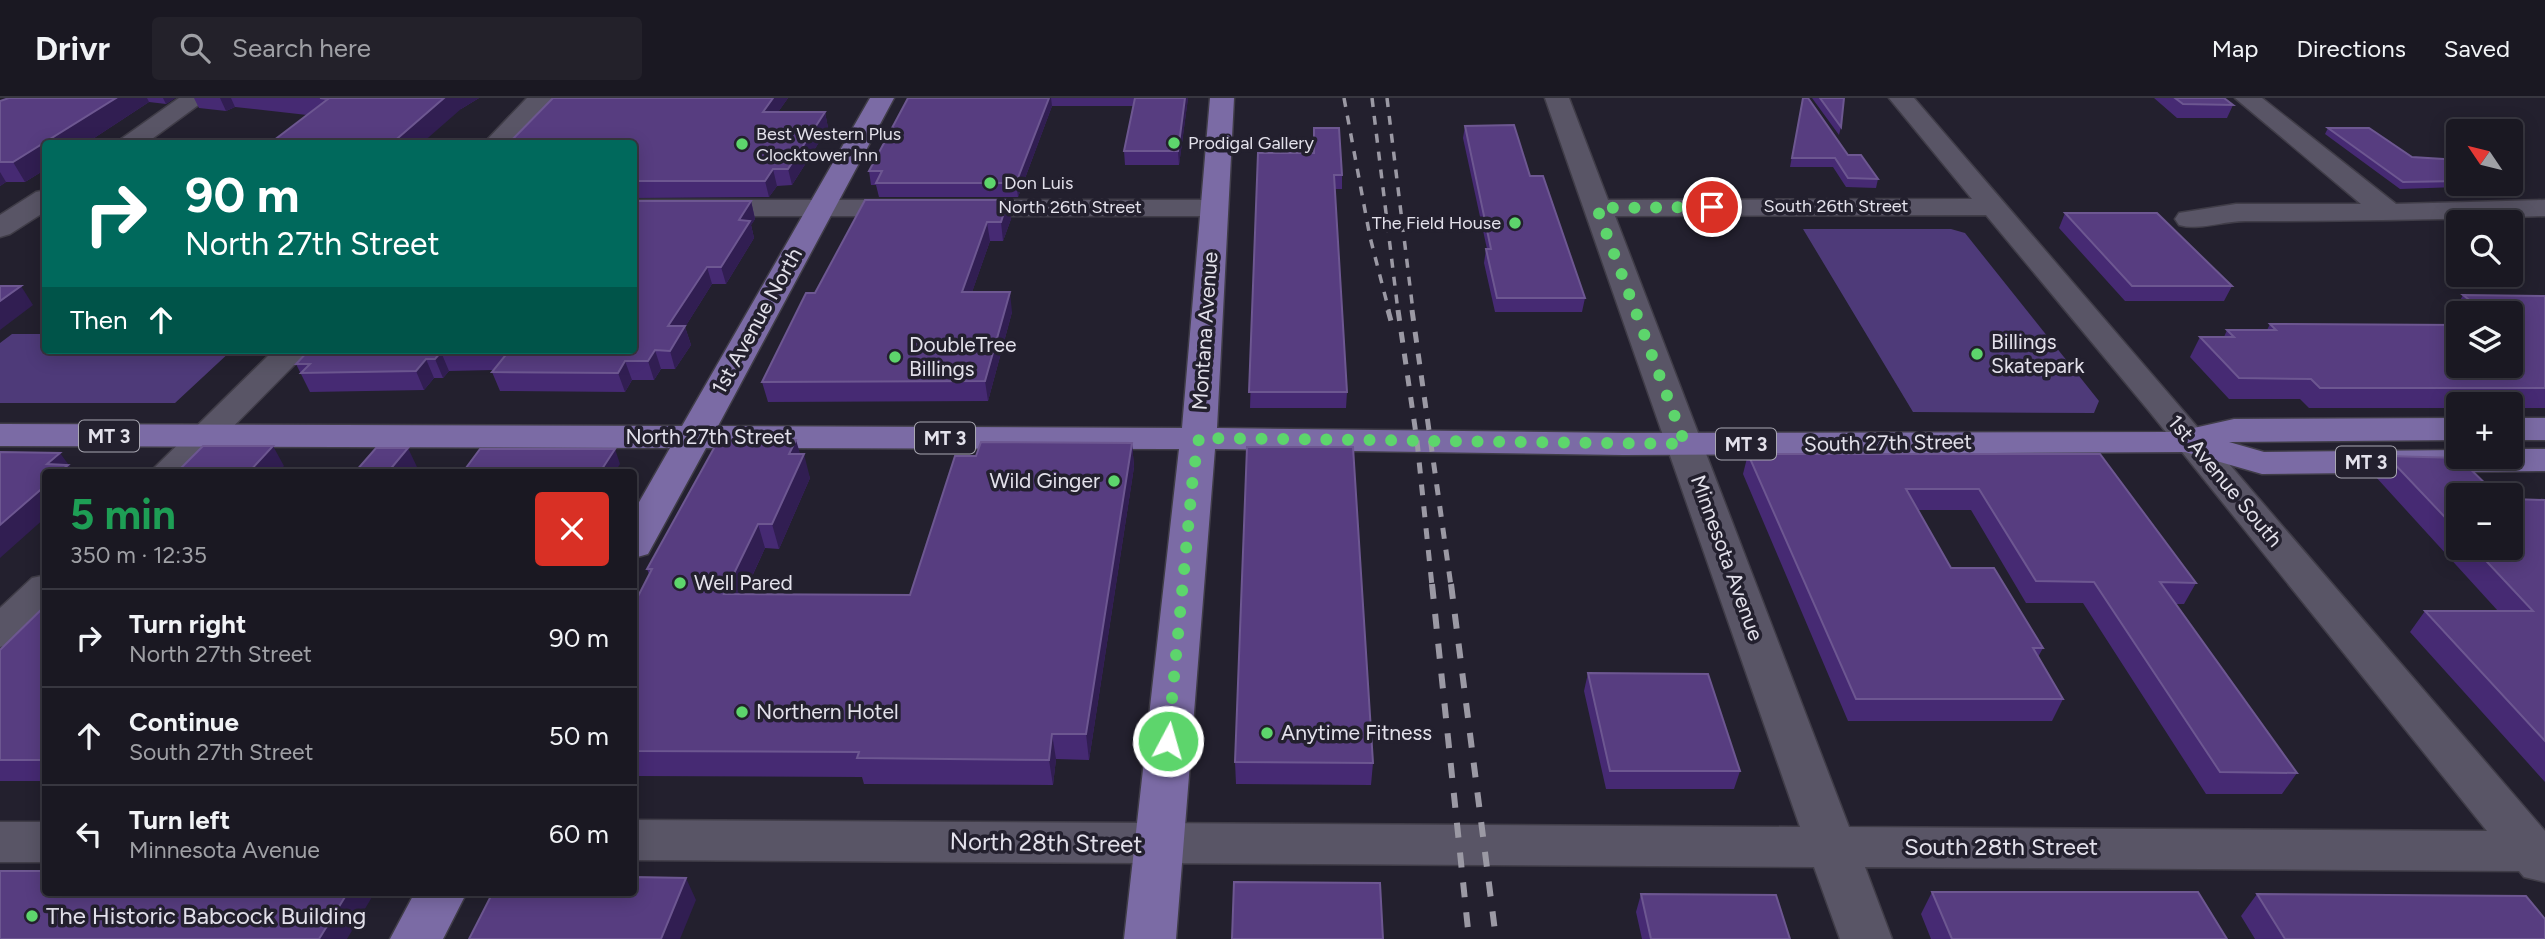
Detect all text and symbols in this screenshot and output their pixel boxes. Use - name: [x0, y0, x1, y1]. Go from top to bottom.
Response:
- search box: [152, 17, 642, 80]
- text: Drivr: [35, 29, 110, 68]
- icon: search: [176, 29, 214, 67]
- text: Search here: [232, 32, 371, 64]
- text: Map: [2212, 34, 2258, 63]
- text: Directions: [2296, 34, 2406, 63]
- text: Saved: [2444, 34, 2510, 63]
- north arrow: [2446, 119, 2524, 196]
- map controls: [2446, 119, 2523, 560]
- place label: Best Western Plus Clocktower Inn: [756, 123, 901, 166]
- place label: Prodigal Gallery: [1188, 132, 1314, 154]
- marker: Prodigal Gallery: [1166, 135, 1182, 151]
- marker: Best Western Plus Clocktower Inn: [734, 136, 750, 152]
- text: 90 m: [185, 165, 300, 224]
- icon: right: [70, 168, 161, 259]
- place label: Don Luis: [1004, 172, 1073, 194]
- marker: Don Luis: [982, 175, 998, 191]
- pin: [1682, 177, 1742, 237]
- icon: arrive: [1693, 188, 1731, 226]
- street label: South 26th Street: [1764, 195, 1909, 217]
- street label: North 26th Street: [998, 196, 1142, 218]
- button: search: [2446, 210, 2523, 287]
- place label: The Field House: [1372, 212, 1501, 234]
- marker: The Field House: [1507, 215, 1523, 231]
- text: North 27th Street: [185, 225, 440, 263]
- street label: 1st Avenue North: [706, 243, 807, 398]
- street label: Montana Avenue: [1186, 251, 1223, 411]
- icon: ahead: [142, 301, 180, 339]
- button: layers: [2446, 301, 2523, 378]
- text: Then: [70, 304, 128, 336]
- place label: Billings Skatepark: [1991, 329, 2085, 378]
- place label: DoubleTree Billings: [909, 332, 1016, 381]
- marker: Billings Skatepark: [1969, 346, 1985, 362]
- marker: DoubleTree Billings: [887, 349, 903, 365]
- button: +: [2446, 392, 2523, 469]
- street label: 1st Avenue South: [2163, 410, 2288, 552]
- road number: MT 3: [79, 420, 139, 452]
- road number: MT 3: [915, 422, 975, 454]
- street label: North 27th Street: [625, 424, 793, 449]
- road number: MT 3: [1716, 428, 1776, 460]
- street label: South 27th Street: [1804, 429, 1972, 456]
- road number: MT 3: [2336, 446, 2396, 478]
- place label: Wild Ginger: [989, 468, 1100, 493]
- street label: Minnesota Avenue: [1686, 472, 1769, 644]
- marker: Wild Ginger: [1106, 473, 1122, 489]
- button: −: [2446, 483, 2523, 560]
- text: 5 min: [70, 489, 176, 540]
- button: close: [535, 492, 609, 566]
- text: 350 m · 12:35: [70, 541, 207, 569]
- place label: Well Pared: [694, 570, 793, 595]
- marker: Well Pared: [672, 575, 688, 591]
- text: Turn right: [129, 608, 246, 640]
- icon: right: [70, 619, 108, 657]
- text: 90 m: [549, 622, 609, 654]
- text: North 27th Street: [129, 640, 312, 668]
- place label: Northern Hotel: [756, 699, 899, 724]
- marker: Northern Hotel: [734, 704, 750, 720]
- position arrow: [1131, 704, 1205, 778]
- text: Continue: [129, 706, 239, 738]
- icon: ahead: [70, 717, 108, 755]
- text: 50 m: [549, 720, 609, 752]
- place label: Anytime Fitness: [1281, 720, 1432, 745]
- marker: Anytime Fitness: [1259, 725, 1275, 741]
- text: South 27th Street: [129, 738, 313, 766]
- text: Turn left: [129, 804, 230, 836]
- icon: left: [70, 815, 108, 853]
- text: 60 m: [549, 818, 609, 850]
- street label: North 28th Street: [949, 826, 1143, 859]
- street label: South 28th Street: [1904, 832, 2098, 861]
- text: Minnesota Avenue: [129, 836, 320, 864]
- place label: The Historic Babcock Building: [46, 901, 366, 930]
- marker: The Historic Babcock Building: [24, 908, 40, 924]

